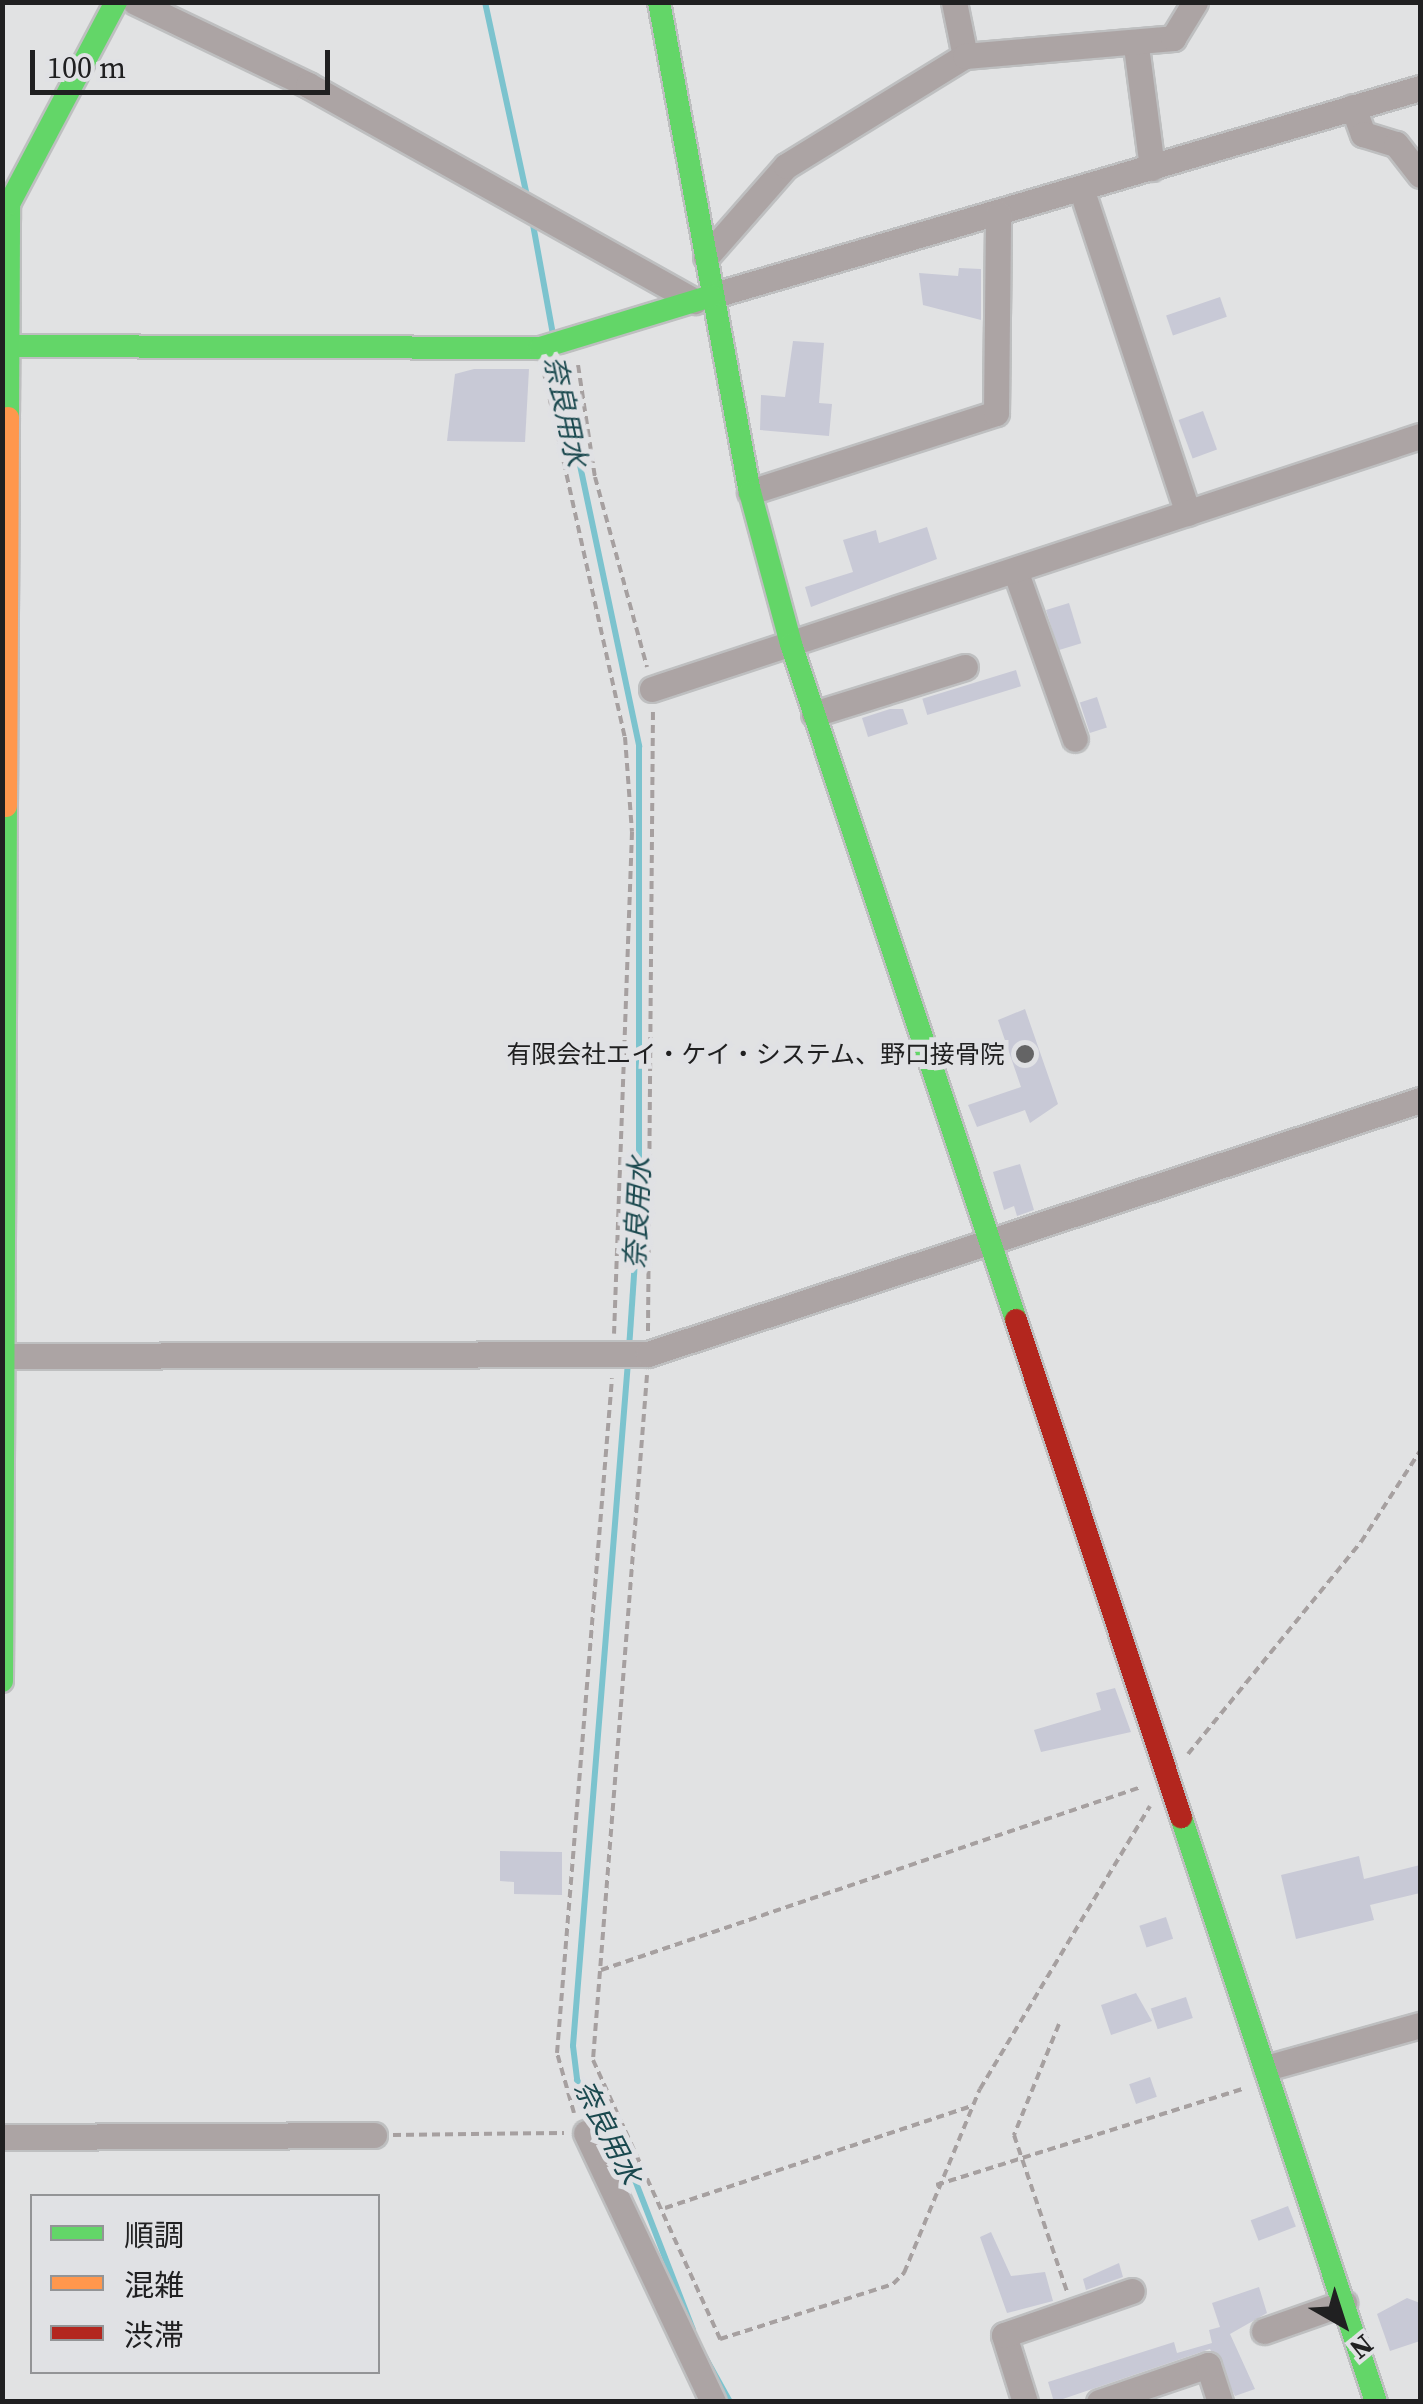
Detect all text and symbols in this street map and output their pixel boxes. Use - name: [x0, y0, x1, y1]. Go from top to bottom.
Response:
- scale bar: [35, 30, 335, 92]
- text: 100 m: [47, 47, 126, 88]
- water label: 奈良用水: [538, 353, 594, 469]
- place label: 有限会社エイ・ケイ・システム、野口接骨院: [505, 1039, 1005, 1069]
- marker: 有限会社エイ・ケイ・システム、野口接骨院: [1014, 1043, 1036, 1065]
- water label: 奈良用水: [617, 1156, 657, 1270]
- water label: 奈良用水: [568, 2074, 648, 2190]
- legend: [30, 2194, 380, 2374]
- text: 順調: [124, 2215, 184, 2256]
- text: 混雑: [124, 2265, 184, 2306]
- north arrow: [1293, 2274, 1393, 2374]
- text: 渋滞: [124, 2315, 184, 2356]
- text: N: [1342, 2326, 1382, 2368]

